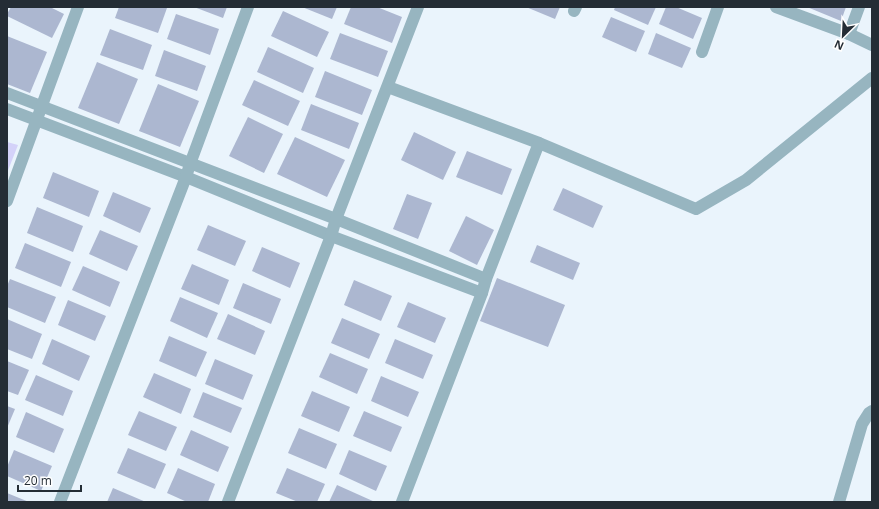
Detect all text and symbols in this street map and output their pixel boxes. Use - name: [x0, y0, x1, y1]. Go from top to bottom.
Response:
- north arrow: [823, 16, 863, 56]
- text: N: [832, 37, 846, 54]
- scale bar: [18, 467, 81, 493]
- text: 20 m: [24, 472, 52, 489]

